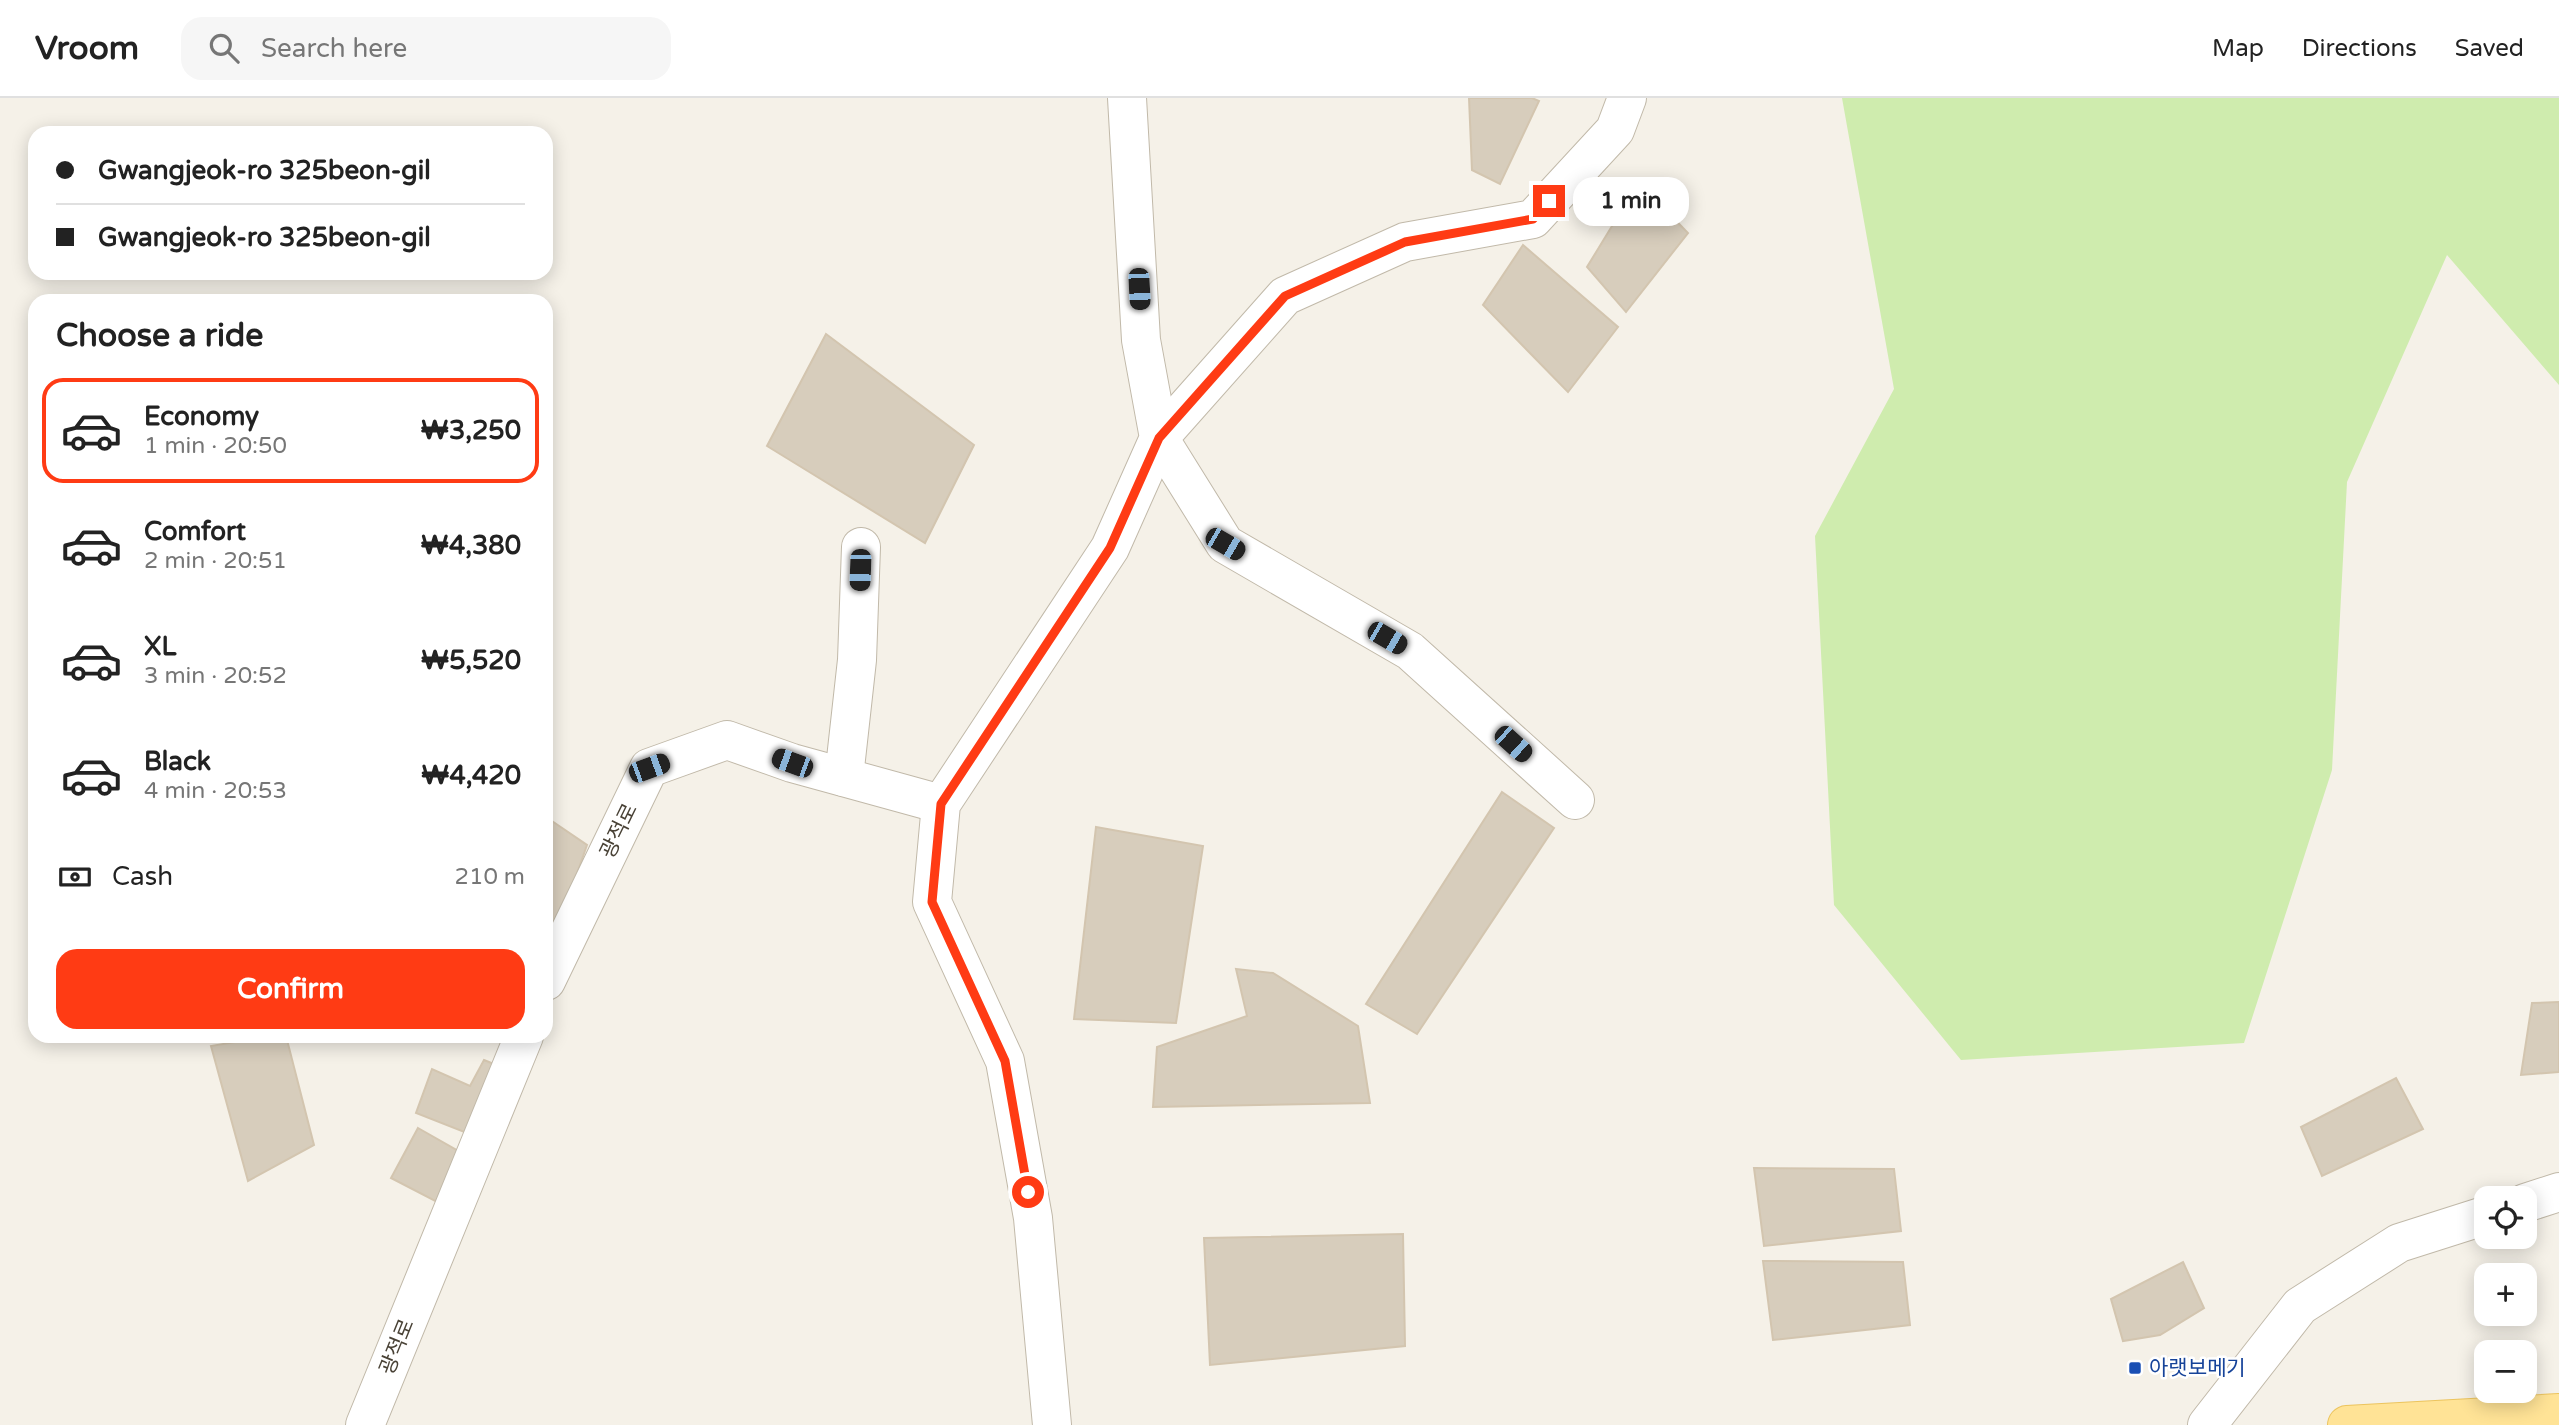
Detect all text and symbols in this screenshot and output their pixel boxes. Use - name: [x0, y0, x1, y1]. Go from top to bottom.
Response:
- search box: [181, 17, 671, 80]
- text: Vroom: [35, 29, 139, 68]
- icon: search: [205, 29, 243, 67]
- text: Search here: [261, 33, 407, 64]
- text: Map: [2212, 34, 2264, 63]
- text: Directions: [2302, 34, 2417, 63]
- text: Saved: [2455, 34, 2524, 63]
- text: Gwangjeok-ro 325beon-gil: [98, 155, 431, 186]
- callout: 1 min: [1574, 176, 1689, 226]
- route end: [1533, 185, 1565, 217]
- text: 1 min: [1600, 187, 1662, 215]
- text: Gwangjeok-ro 325beon-gil: [98, 222, 431, 253]
- car: [1128, 267, 1151, 311]
- text: Choose a ride: [56, 317, 263, 355]
- icon: car: [60, 399, 123, 462]
- text: Economy: [144, 401, 259, 432]
- text: ₩3,250: [421, 415, 521, 446]
- text: 1 min · 20:50: [144, 432, 287, 460]
- icon: car: [60, 514, 123, 577]
- text: Comfort: [144, 516, 246, 547]
- car: [1202, 524, 1249, 564]
- text: ₩4,380: [421, 530, 521, 561]
- text: 2 min · 20:51: [144, 547, 287, 575]
- car: [849, 549, 872, 591]
- car: [1364, 618, 1411, 658]
- icon: car: [60, 629, 123, 692]
- text: XL: [144, 631, 176, 662]
- text: ₩5,520: [421, 645, 521, 676]
- text: 3 min · 20:52: [144, 662, 287, 690]
- car: [1491, 722, 1536, 766]
- icon: car: [60, 744, 123, 807]
- text: Black: [144, 746, 211, 777]
- car: [769, 746, 816, 780]
- car: [626, 751, 673, 785]
- text: ₩4,420: [421, 760, 521, 791]
- text: 4 min · 20:53: [144, 777, 287, 805]
- street label: 광적로: [595, 799, 643, 863]
- icon: cash: [56, 858, 94, 896]
- text: Cash: [112, 861, 173, 892]
- text: 210 m: [455, 863, 525, 891]
- button: Confirm: [56, 949, 525, 1029]
- route start: [1012, 1176, 1044, 1208]
- map controls: [2474, 1186, 2537, 1403]
- button: locate: [2474, 1186, 2537, 1249]
- button: +: [2474, 1263, 2537, 1326]
- street label: 광적로: [375, 1315, 419, 1379]
- button: −: [2474, 1340, 2537, 1403]
- place label: 아랫보메기: [2149, 1356, 2246, 1381]
- marker: 아랫보메기: [2127, 1360, 2143, 1376]

